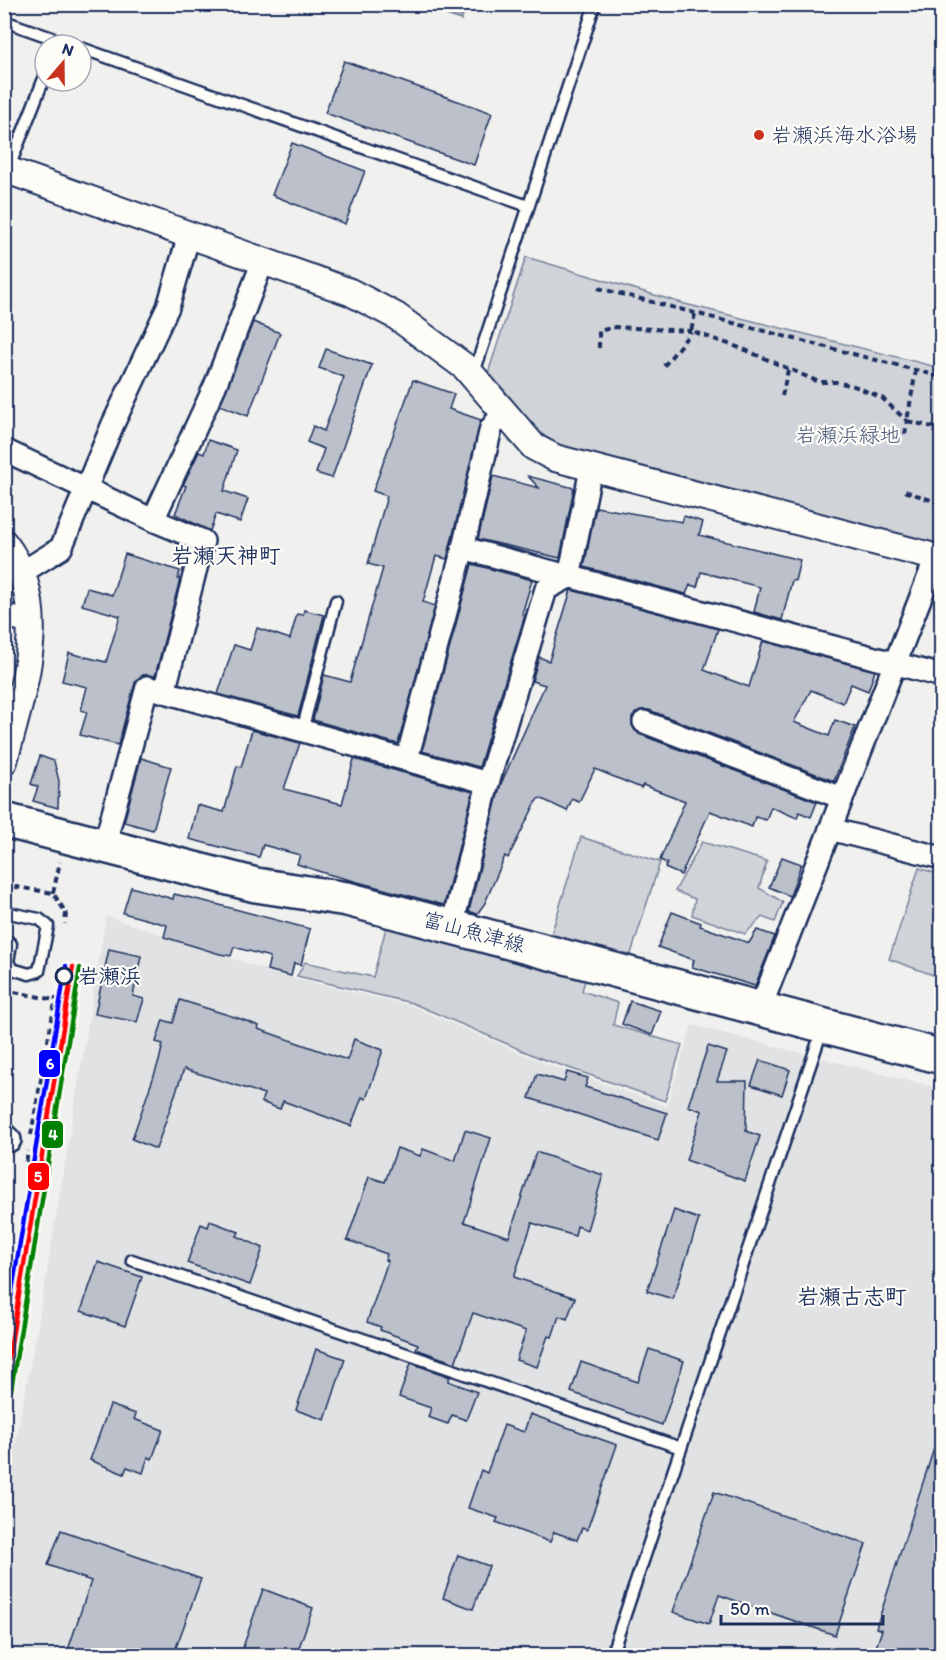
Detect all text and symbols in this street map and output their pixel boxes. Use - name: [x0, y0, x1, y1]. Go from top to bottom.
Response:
- north arrow: [33, 33, 93, 93]
- text: N: [60, 39, 76, 60]
- place label: 岩瀬浜海水浴場: [771, 122, 918, 147]
- marker: 岩瀬浜海水浴場: [752, 128, 766, 142]
- park label: 岩瀬浜緑地: [796, 422, 901, 447]
- district label: 岩瀬天神町: [171, 542, 281, 569]
- street label: 富山魚津線: [420, 906, 528, 957]
- place label: 岩瀬浜: [78, 963, 141, 988]
- marker: 岩瀬浜: [55, 967, 73, 985]
- line badge: 6: [38, 1049, 61, 1078]
- text: 6: [46, 1054, 55, 1073]
- line badge: 4: [41, 1120, 64, 1149]
- text: 4: [48, 1125, 58, 1144]
- line badge: 5: [27, 1162, 50, 1191]
- text: 5: [34, 1167, 43, 1186]
- district label: 岩瀬古志町: [797, 1283, 907, 1310]
- scale bar: [721, 1588, 883, 1626]
- text: 50 m: [730, 1598, 770, 1620]

